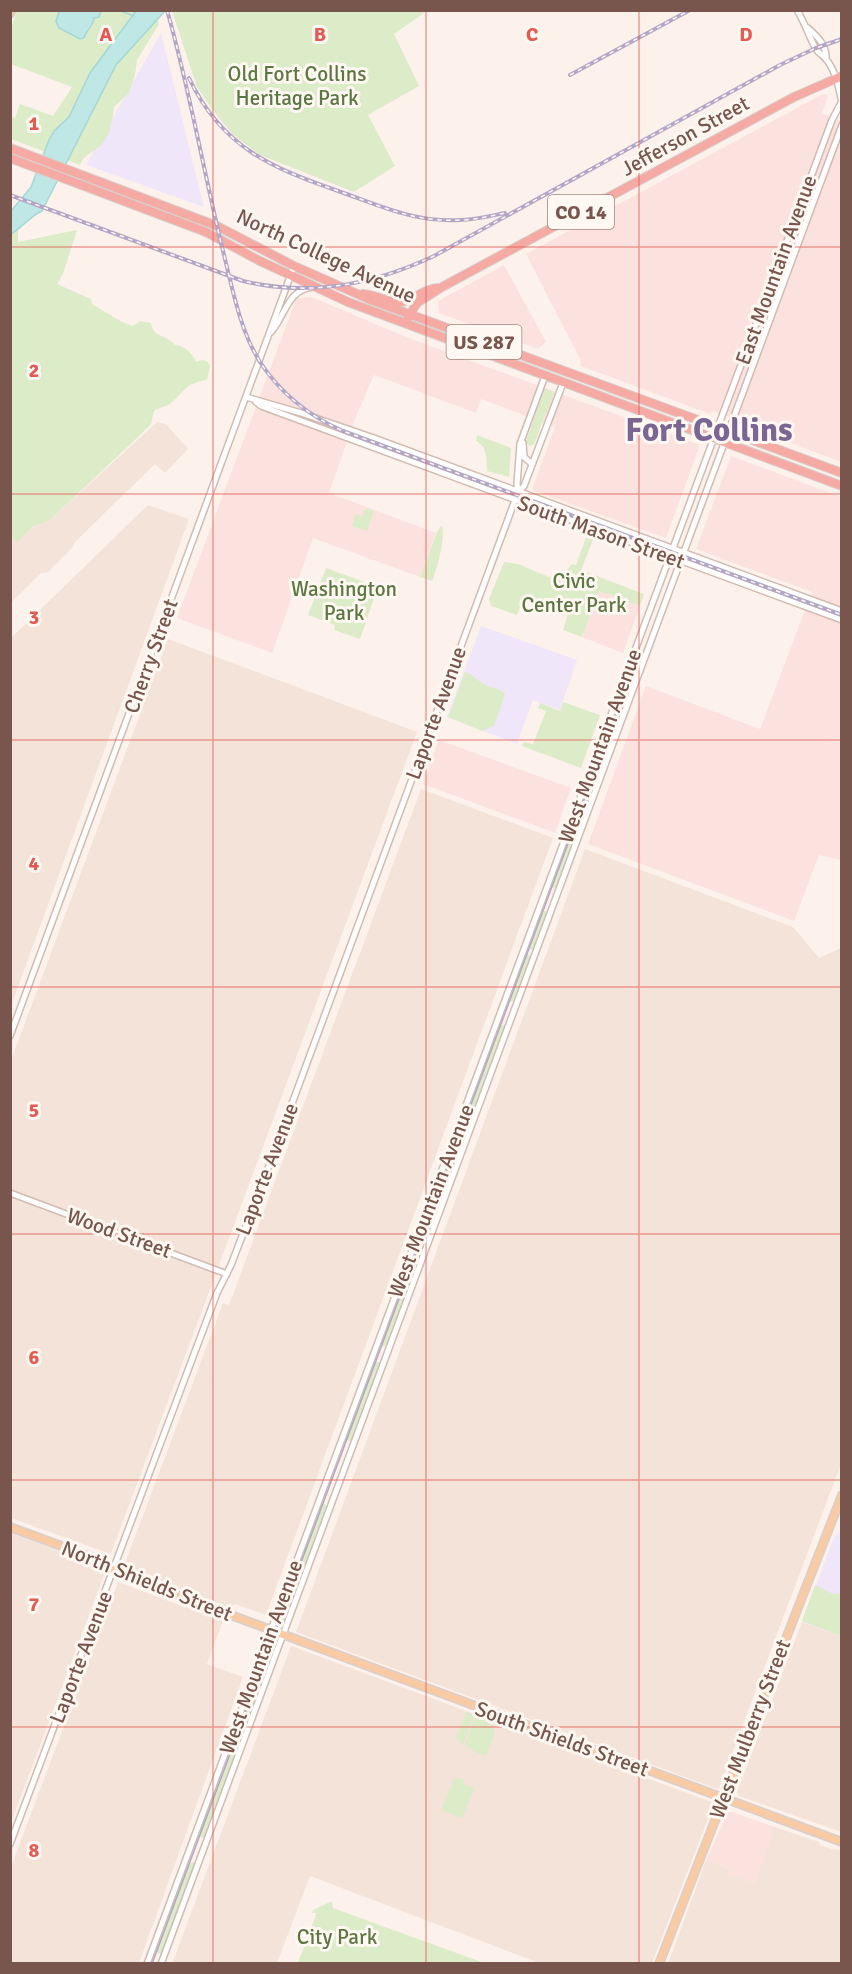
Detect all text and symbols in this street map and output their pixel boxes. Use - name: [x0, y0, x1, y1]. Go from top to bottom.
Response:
- text: A: [100, 22, 113, 47]
- text: B: [314, 22, 326, 47]
- text: C: [526, 22, 538, 47]
- text: D: [739, 22, 753, 47]
- park label: Old Fort Collins Heritage Park: [228, 61, 366, 111]
- street label: Jefferson Street: [616, 90, 754, 182]
- text: 1: [29, 111, 40, 136]
- street label: East Mountain Avenue: [730, 172, 822, 368]
- road number: CO 14: [548, 195, 614, 229]
- street label: North College Avenue: [232, 203, 420, 309]
- road number: US 287: [446, 325, 522, 359]
- text: 2: [29, 358, 39, 383]
- district label: Fort Collins: [625, 410, 793, 451]
- street label: South Mason Street: [514, 490, 688, 574]
- park label: Civic Center Park: [522, 568, 627, 618]
- park label: Washington Park: [291, 576, 397, 626]
- street label: Cherry Street: [118, 595, 184, 717]
- text: 3: [29, 605, 39, 630]
- street label: Laporte Avenue: [400, 643, 472, 783]
- street label: West Mountain Avenue: [553, 645, 647, 847]
- text: 4: [29, 851, 40, 876]
- text: 5: [29, 1098, 39, 1123]
- street label: Laporte Avenue: [230, 1099, 304, 1239]
- street label: West Mountain Avenue: [382, 1101, 480, 1301]
- street label: Wood Street: [63, 1202, 175, 1264]
- text: 6: [29, 1345, 40, 1370]
- street label: North Shields Street: [58, 1535, 236, 1627]
- street label: West Mountain Avenue: [214, 1556, 308, 1758]
- street label: Laporte Avenue: [44, 1587, 118, 1727]
- text: 7: [29, 1592, 40, 1617]
- street label: West Mulberry Street: [704, 1636, 796, 1822]
- street label: South Shields Street: [472, 1696, 652, 1782]
- text: 8: [29, 1838, 40, 1863]
- park label: City Park: [297, 1924, 378, 1950]

